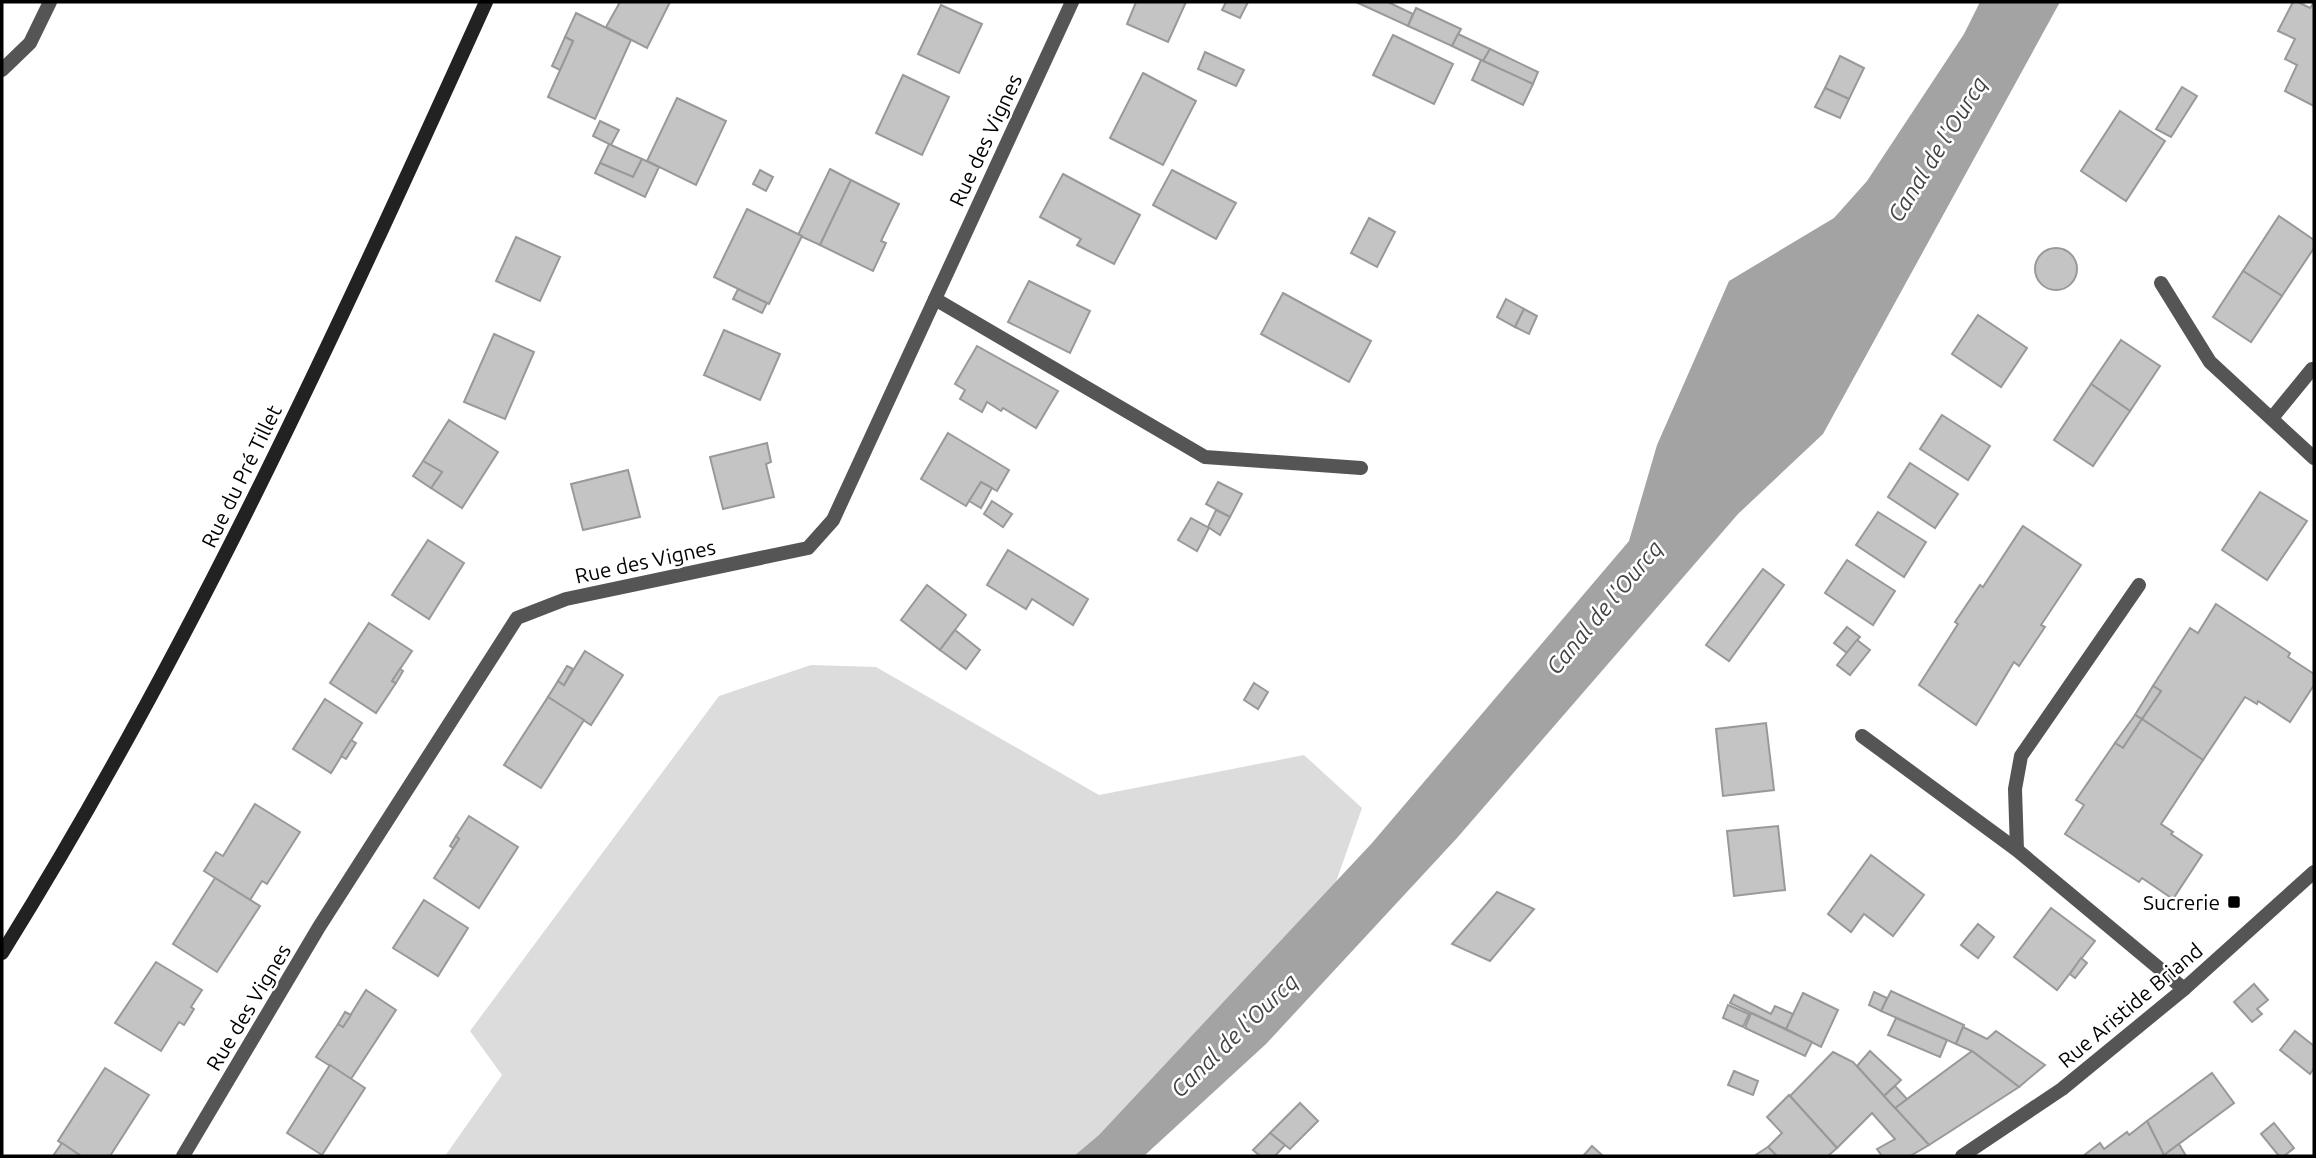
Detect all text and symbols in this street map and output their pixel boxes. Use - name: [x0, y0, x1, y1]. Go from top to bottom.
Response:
- street label: Rue des Vignes: [944, 70, 1026, 210]
- water label: Canal de l'Ourcq: [1882, 72, 1992, 226]
- street label: Rue du Pré Tillet: [196, 401, 286, 551]
- street label: Rue des Vignes: [572, 534, 718, 588]
- water label: Canal de l'Ourcq: [1541, 535, 1667, 679]
- place label: Sucrerie: [2143, 890, 2220, 914]
- marker: Sucrerie: [2226, 894, 2242, 910]
- street label: Rue Aristide Briand: [2053, 938, 2207, 1072]
- street label: Rue des Vignes: [201, 939, 295, 1075]
- water label: Canal de l'Ourcq: [1165, 968, 1303, 1102]

